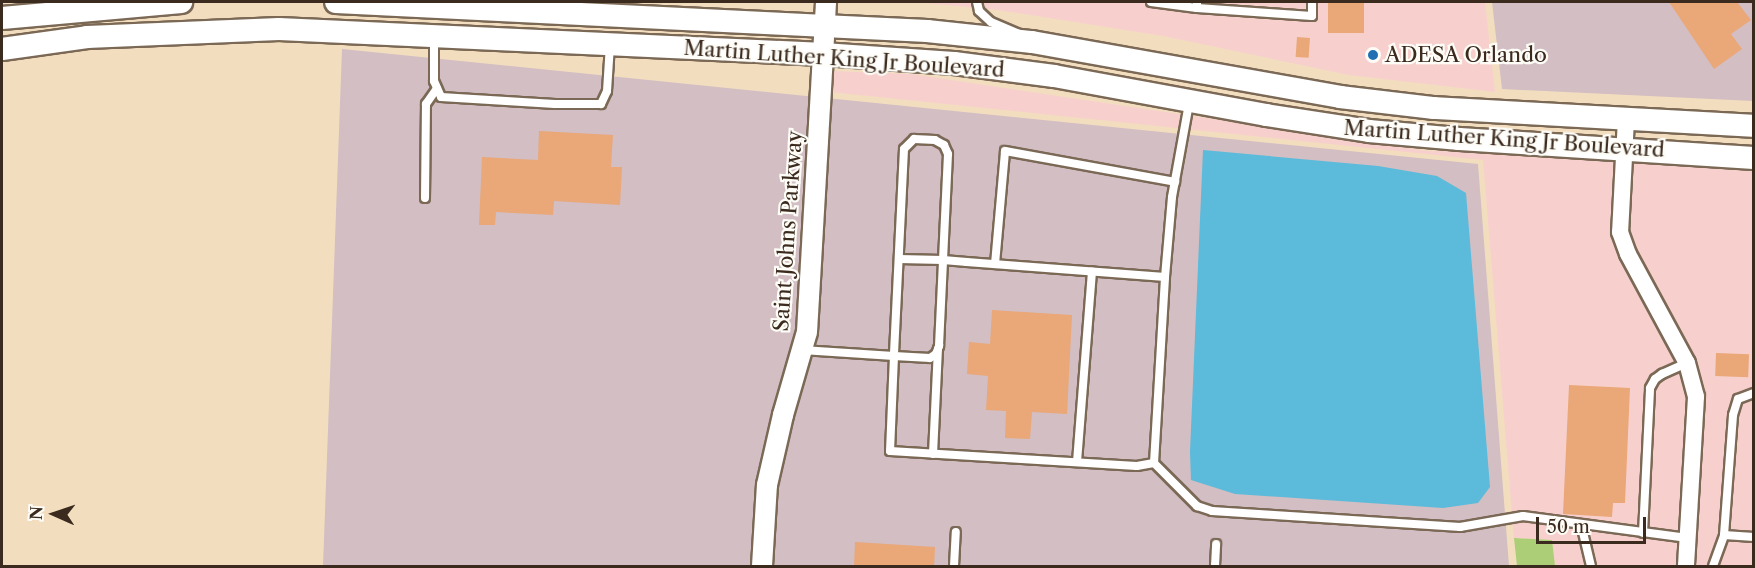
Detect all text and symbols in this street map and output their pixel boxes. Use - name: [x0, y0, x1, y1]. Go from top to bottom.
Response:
- street label: Martin Luther King Jr Boulevard: [682, 35, 1006, 83]
- place label: ADESA Orlando: [1385, 42, 1548, 68]
- marker: ADESA Orlando: [1366, 48, 1380, 62]
- street label: Martin Luther King Jr Boulevard: [1342, 115, 1666, 163]
- street label: Saint Johns Parkway: [768, 130, 808, 332]
- north arrow: [24, 484, 84, 544]
- scale bar: [1539, 505, 1648, 543]
- text: N: [26, 506, 46, 521]
- text: 50 m: [1547, 516, 1590, 538]

